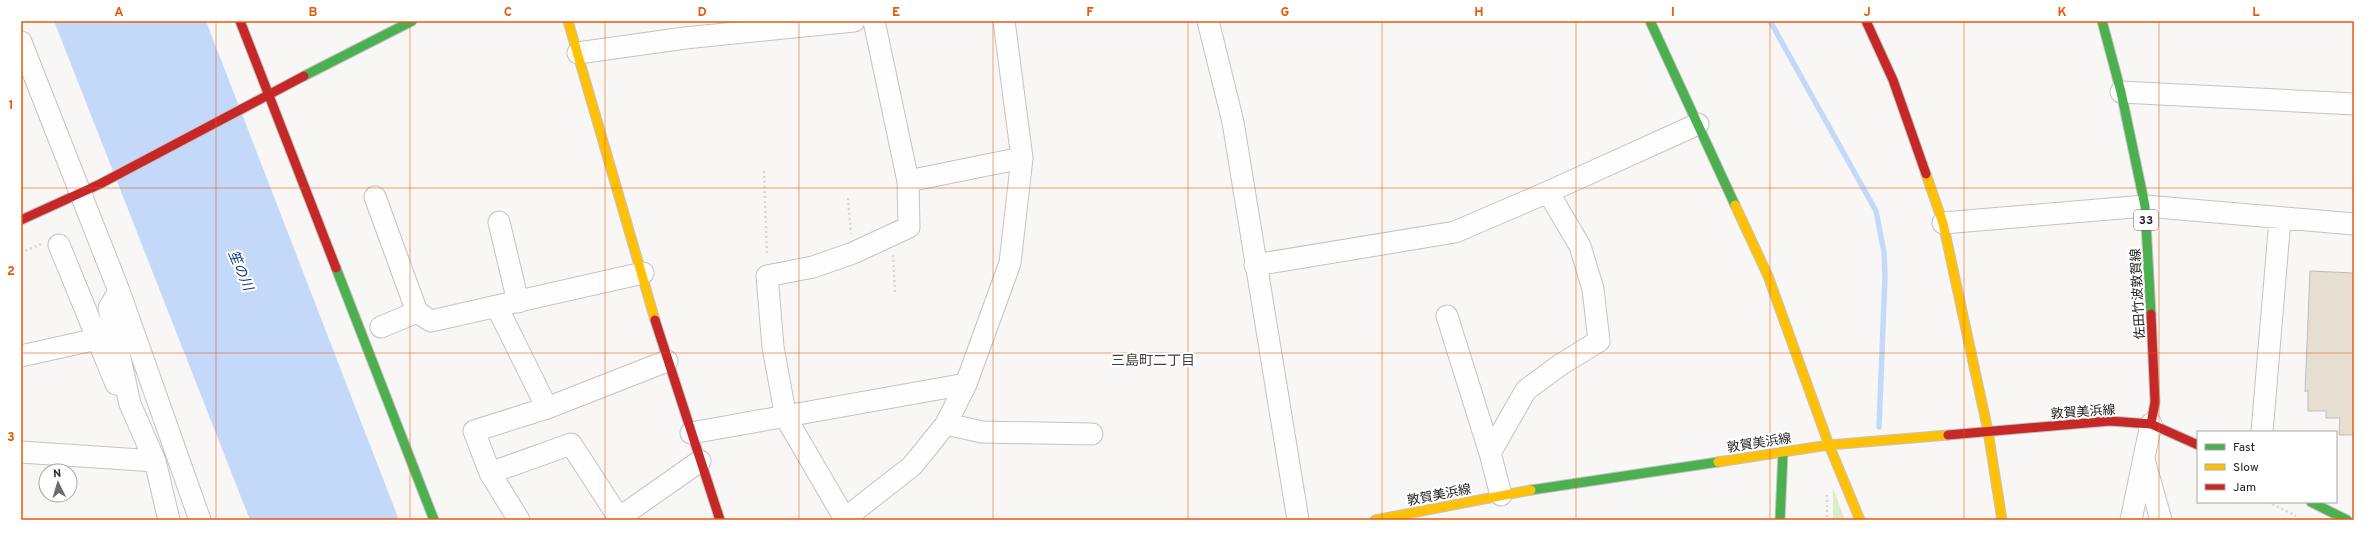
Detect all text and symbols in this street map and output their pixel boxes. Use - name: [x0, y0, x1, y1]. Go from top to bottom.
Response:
- text: A: [114, 5, 124, 21]
- text: B: [309, 5, 318, 21]
- text: C: [504, 5, 512, 21]
- text: D: [697, 5, 707, 21]
- text: E: [892, 5, 900, 21]
- text: F: [1086, 5, 1094, 21]
- text: G: [1281, 5, 1290, 21]
- text: H: [1474, 5, 1484, 21]
- text: I: [1671, 5, 1675, 21]
- text: J: [1863, 5, 1871, 21]
- text: K: [2057, 5, 2067, 21]
- text: L: [2252, 5, 2260, 21]
- text: 1: [8, 98, 14, 114]
- road number: 33: [2134, 210, 2158, 230]
- water label: 笙の川: [224, 248, 256, 295]
- street label: 佐田竹波敦賀線: [2128, 248, 2149, 340]
- text: 2: [7, 264, 15, 280]
- district label: 三島町二丁目: [1111, 353, 1195, 370]
- street label: 敦賀美浜線: [2050, 402, 2116, 423]
- text: 3: [7, 430, 15, 446]
- street label: 敦賀美浜線: [1726, 430, 1793, 457]
- legend: [2197, 431, 2337, 503]
- text: Fast: [2233, 440, 2255, 456]
- text: Slow: [2233, 460, 2259, 476]
- north arrow: [38, 463, 78, 503]
- text: N: [53, 467, 62, 481]
- text: Jam: [2233, 480, 2256, 496]
- street label: 敦賀美浜線: [1406, 481, 1473, 510]

